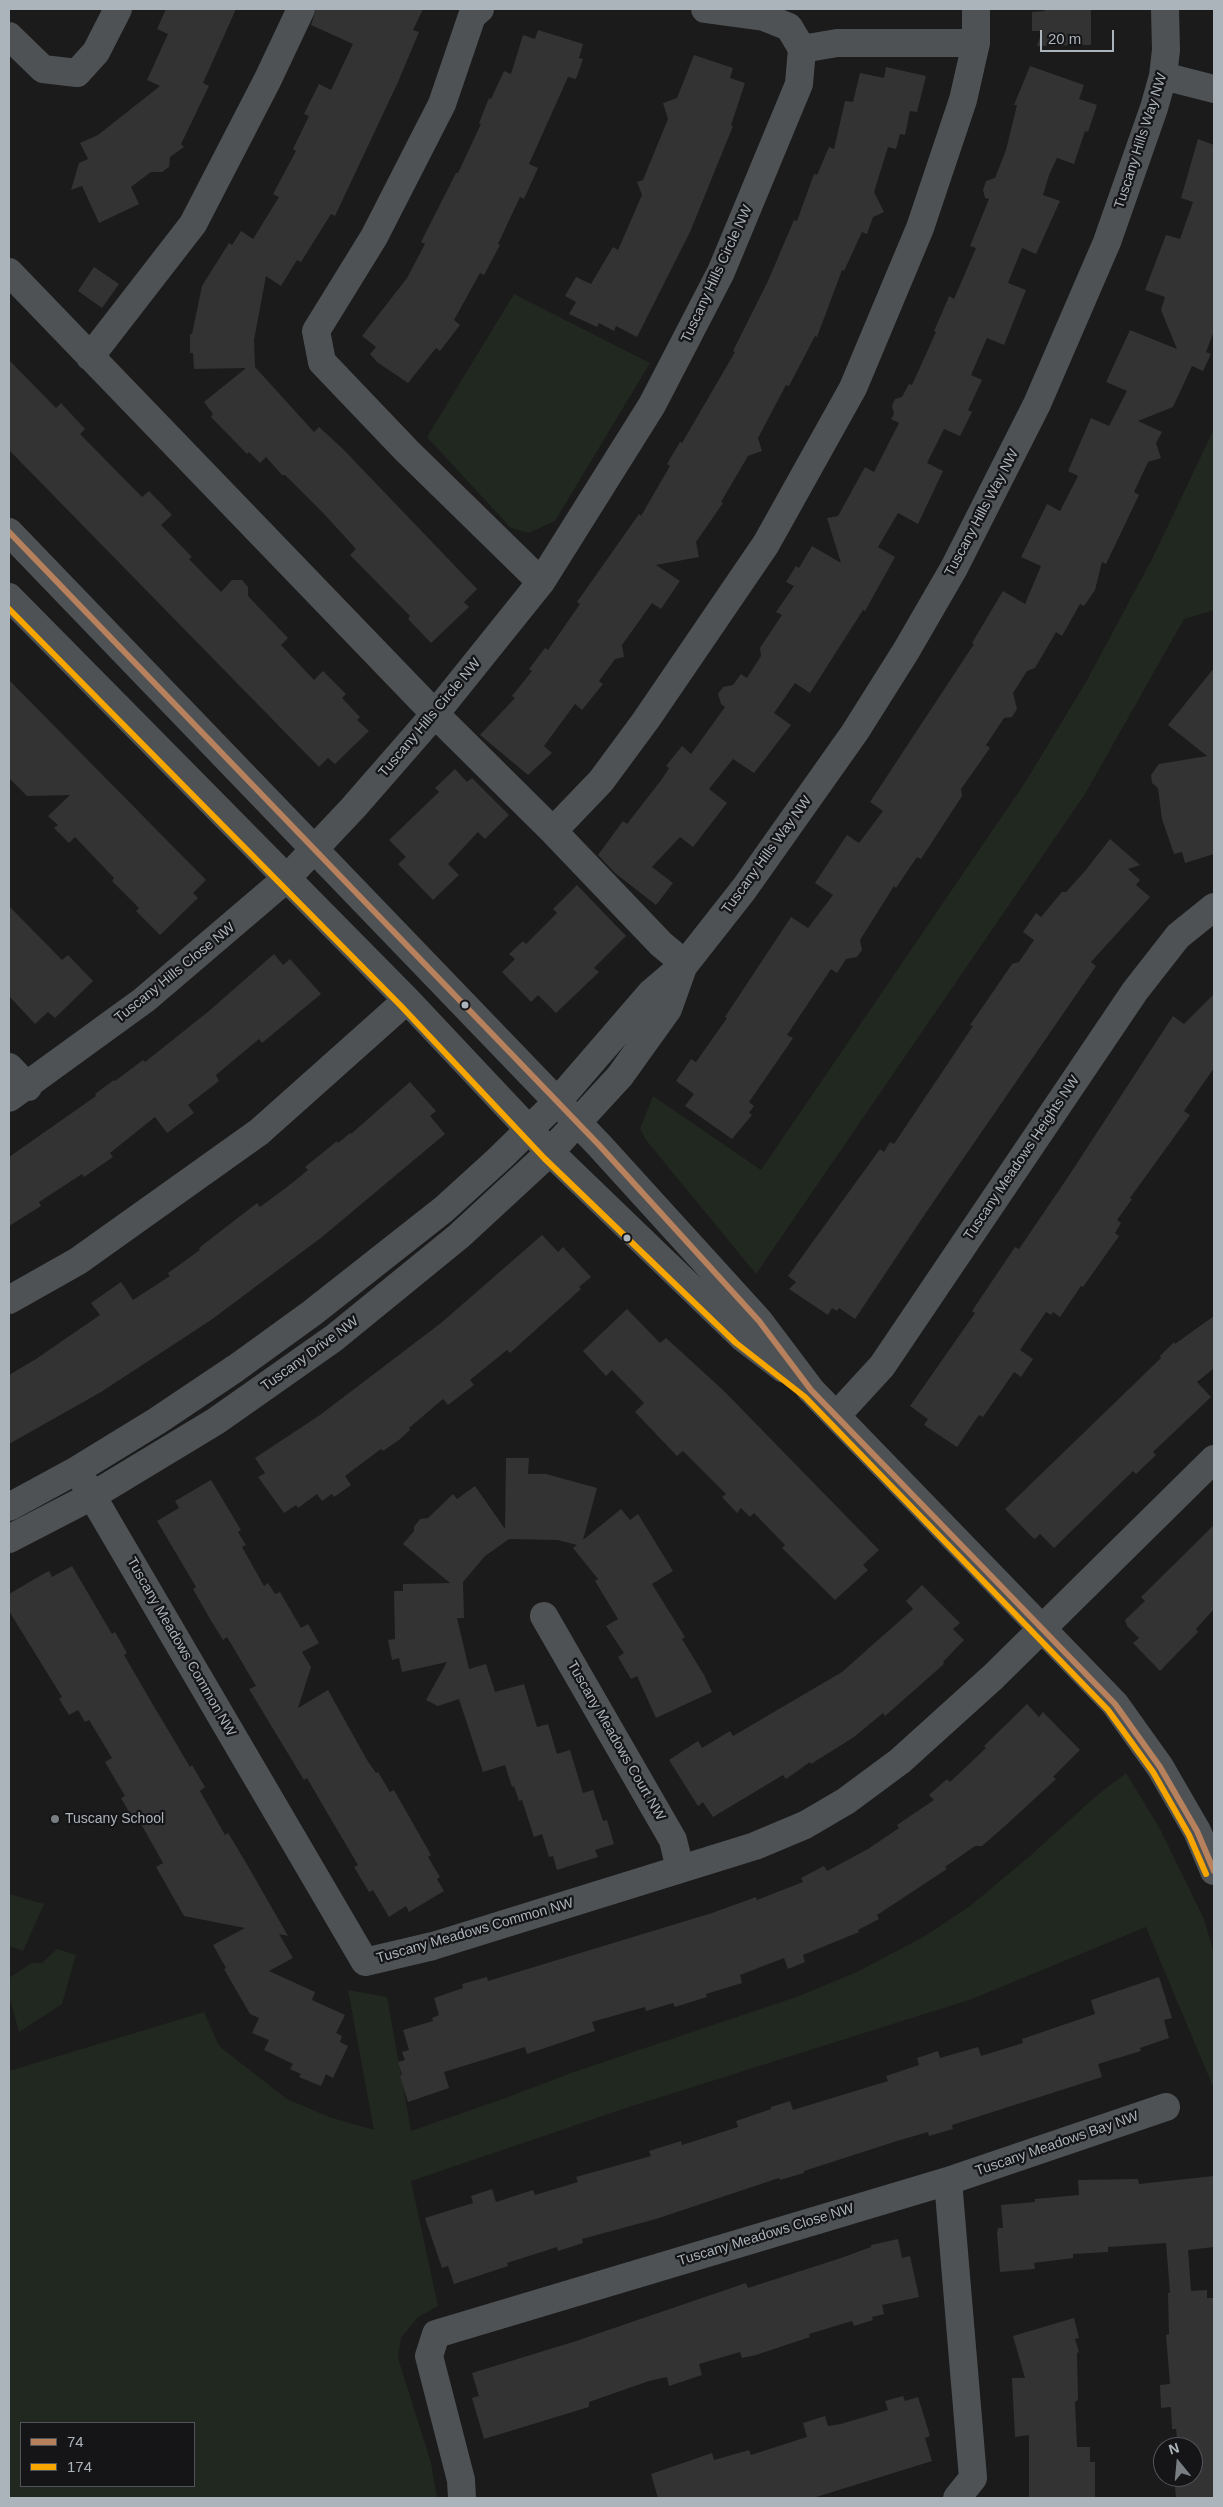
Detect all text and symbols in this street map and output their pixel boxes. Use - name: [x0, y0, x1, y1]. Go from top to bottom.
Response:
- scale bar: [1043, 20, 1117, 52]
- text: 20 m: [1048, 30, 1081, 47]
- street label: Tuscany Hills Way NW: [1111, 71, 1171, 211]
- street label: Tuscany Hills Circle NW: [678, 203, 756, 345]
- street label: Tuscany Hills Way NW: [941, 447, 1023, 579]
- street label: Tuscany Hills Circle NW: [375, 655, 485, 781]
- street label: Tuscany Hills Way NW: [719, 793, 815, 917]
- street label: Tuscany Hills Close NW: [112, 919, 238, 1027]
- unlabelled marker: [460, 1000, 470, 1010]
- street label: Tuscany Meadows Heights NW: [961, 1073, 1083, 1243]
- unlabelled marker: [622, 1233, 632, 1243]
- street label: Tuscany Drive NW: [258, 1313, 362, 1395]
- street label: Tuscany Meadows Common NW: [123, 1554, 239, 1740]
- street label: Tuscany Meadows Court NW: [563, 1658, 669, 1824]
- place label: Tuscany School: [65, 1811, 164, 1827]
- marker: Tuscany School: [49, 1813, 61, 1825]
- street label: Tuscany Meadows Common NW: [375, 1895, 575, 1967]
- street label: Tuscany Meadows Bay NW: [973, 2108, 1141, 2180]
- street label: Tuscany Meadows Close NW: [676, 2200, 856, 2270]
- legend: [20, 2422, 195, 2487]
- text: 74: [67, 2433, 84, 2450]
- north arrow: [1153, 2437, 1203, 2487]
- text: N: [1167, 2439, 1181, 2458]
- text: 174: [67, 2458, 92, 2475]

